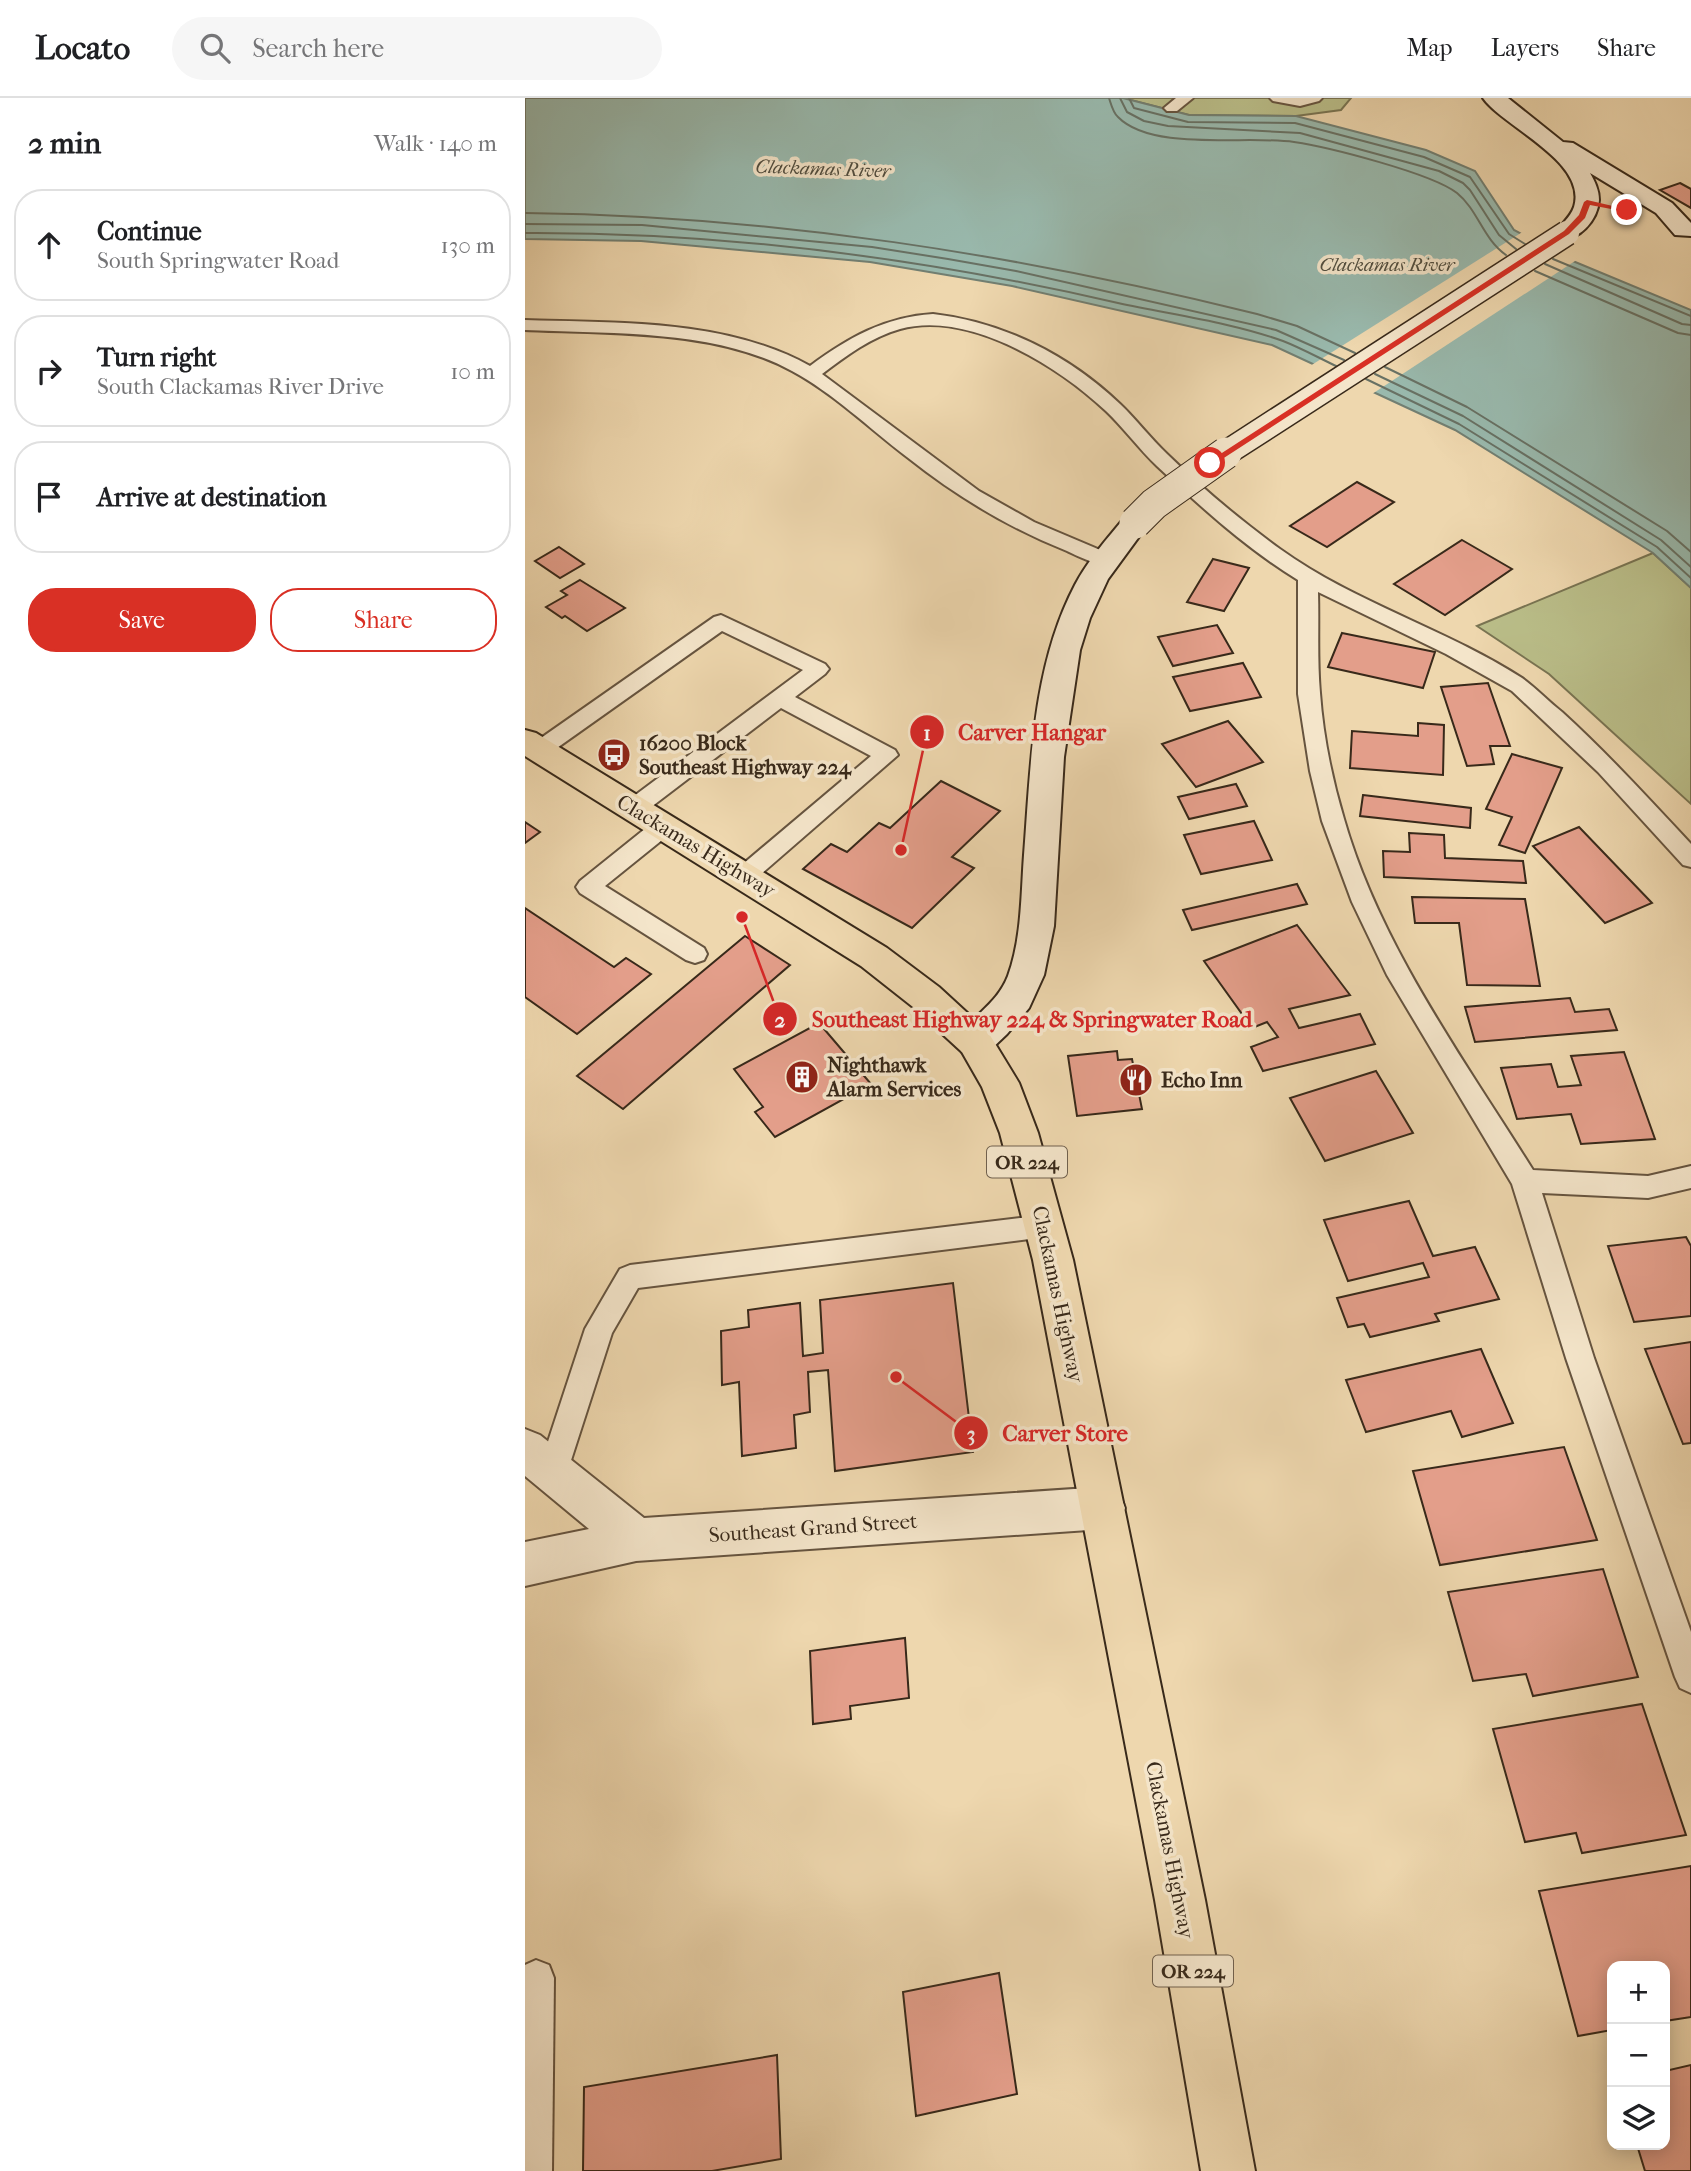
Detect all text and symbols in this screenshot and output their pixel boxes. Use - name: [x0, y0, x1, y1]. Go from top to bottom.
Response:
- search box: [172, 17, 662, 80]
- text: Locato: [35, 29, 130, 68]
- icon: search: [196, 29, 234, 67]
- text: Search here: [252, 33, 384, 64]
- text: Map: [1407, 34, 1453, 62]
- text: Layers: [1491, 34, 1559, 62]
- text: Share: [1597, 34, 1656, 62]
- text: 2 min: [28, 126, 101, 161]
- text: Walk · 140 m: [374, 130, 497, 157]
- water label: Clackamas River: [755, 156, 892, 182]
- route end: [1611, 194, 1642, 225]
- text: Continue: [97, 216, 202, 247]
- icon: ahead: [30, 226, 68, 264]
- text: 130 m: [441, 232, 495, 259]
- text: South Springwater Road: [97, 247, 339, 274]
- water label: Clackamas River: [1319, 254, 1456, 276]
- text: Turn right: [97, 342, 217, 373]
- icon: right: [30, 352, 68, 390]
- text: 10 m: [450, 358, 495, 385]
- text: South Clackamas River Drive: [97, 373, 384, 400]
- route start: [1194, 447, 1225, 478]
- icon: arrive: [30, 478, 68, 516]
- text: Arrive at destination: [97, 482, 327, 513]
- button: Save: [28, 588, 256, 652]
- button: Share: [270, 588, 497, 652]
- callout: Carver Hangar: [909, 710, 1120, 754]
- text: Carver Hangar: [958, 719, 1107, 746]
- text: 1: [923, 721, 931, 745]
- place label: 16200 Block Southeast Highway 224: [639, 731, 853, 780]
- bus stop icon: 16200 Block Southeast Highway 224: [595, 736, 633, 774]
- street label: Clackamas Highway: [613, 789, 780, 903]
- callout: Southeast Highway 224 & Springwater Road: [762, 997, 1266, 1041]
- text: Southeast Highway 224 & Springwater Road: [812, 1006, 1254, 1033]
- text: 2: [775, 1008, 786, 1032]
- place label: Nighthawk Alarm Services: [825, 1053, 961, 1101]
- building icon: Nighthawk Alarm Services: [783, 1058, 821, 1096]
- restaurant icon: Echo Inn: [1117, 1061, 1155, 1099]
- place label: Echo Inn: [1161, 1068, 1243, 1092]
- road number: OR 224: [987, 1146, 1067, 1178]
- street label: Clackamas Highway: [1028, 1203, 1089, 1385]
- callout: Carver Store: [953, 1411, 1142, 1455]
- text: Carver Store: [1002, 1420, 1128, 1447]
- text: 3: [967, 1422, 975, 1446]
- street label: Southeast Grand Street: [708, 1509, 919, 1547]
- street label: Clackamas Highway: [1141, 1759, 1199, 1941]
- road number: OR 224: [1153, 1955, 1233, 1986]
- map controls: [1607, 1961, 1670, 2150]
- button: +: [1607, 1961, 1670, 2024]
- button: −: [1607, 2024, 1670, 2087]
- button: layers: [1607, 2087, 1670, 2150]

